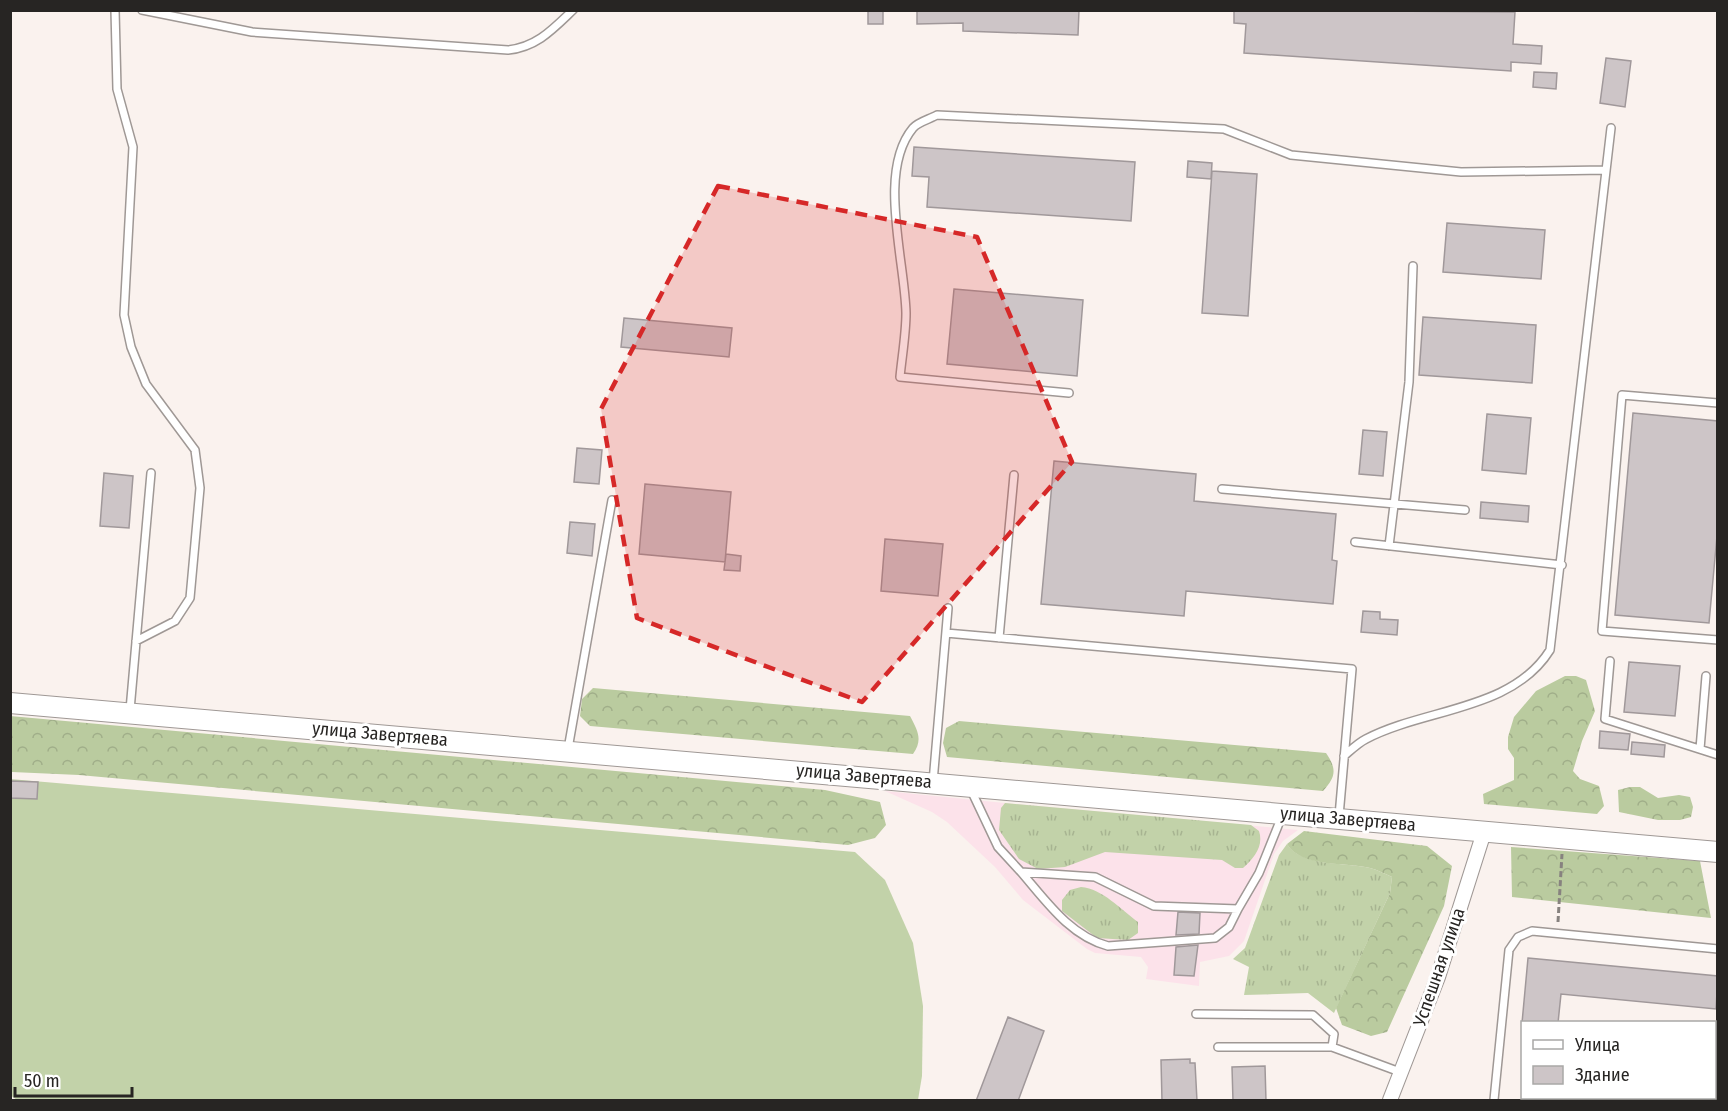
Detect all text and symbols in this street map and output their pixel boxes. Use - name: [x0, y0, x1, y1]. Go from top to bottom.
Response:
- street label: улица Завертяева: [311, 717, 449, 751]
- street label: улица Завертяева: [795, 759, 933, 793]
- street label: улица Завертяева: [1279, 802, 1417, 836]
- street label: Успешная улица: [1408, 905, 1470, 1030]
- legend: [1521, 1021, 1716, 1099]
- text: Улица: [1574, 1034, 1620, 1056]
- scale bar: [15, 1060, 132, 1098]
- text: Здание: [1575, 1064, 1630, 1086]
- text: 50 m: [24, 1070, 60, 1092]

